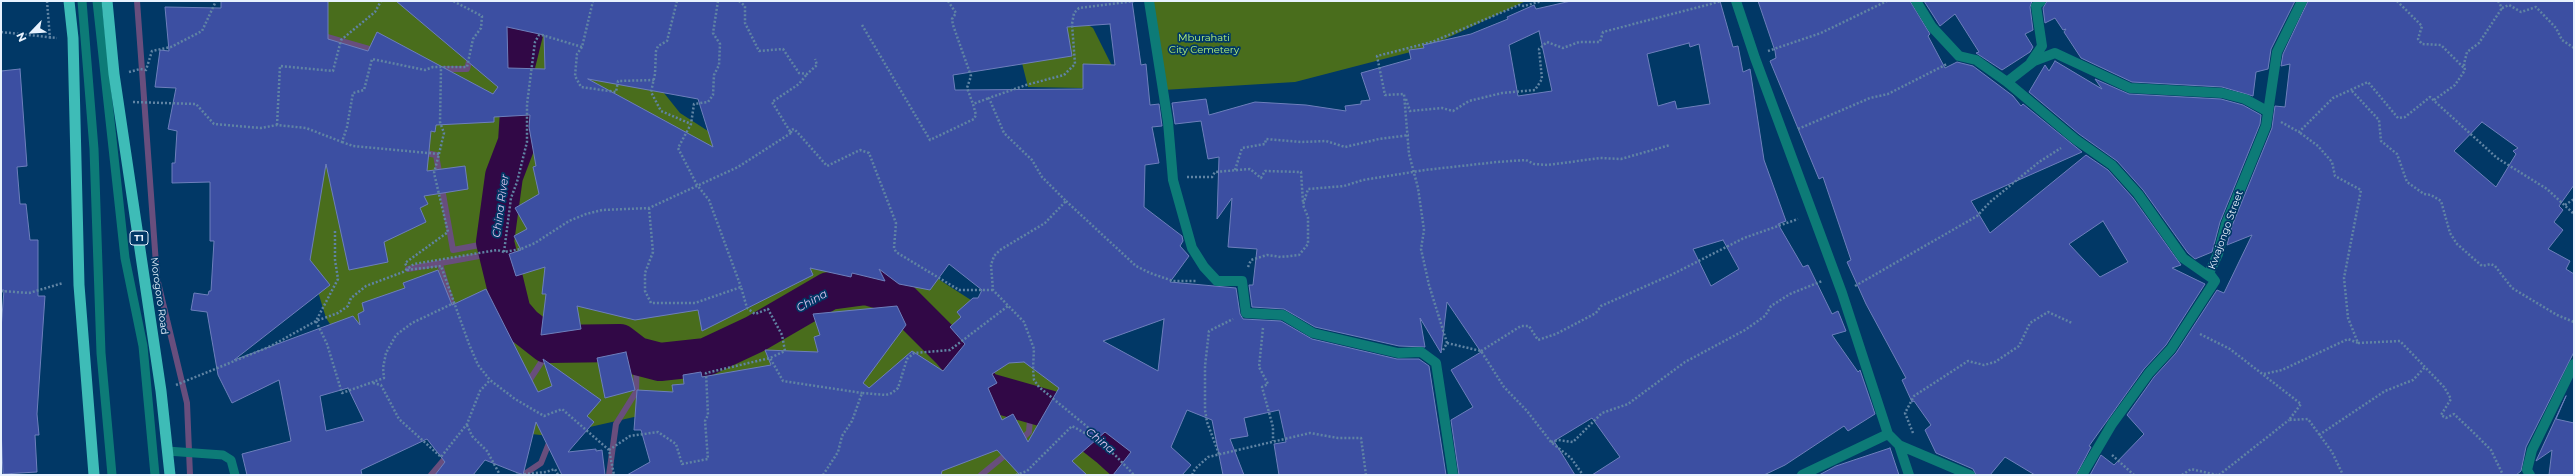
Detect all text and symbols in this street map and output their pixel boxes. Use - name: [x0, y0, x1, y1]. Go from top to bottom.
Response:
- north arrow: [12, 12, 52, 52]
- text: N: [13, 30, 29, 44]
- park label: Mburahati City Cemetery: [1169, 32, 1239, 56]
- water label: China River: [490, 173, 512, 239]
- street label: Kwajongo Street: [2206, 189, 2246, 271]
- road number: T1: [130, 231, 148, 245]
- street label: Morogoro Road: [148, 257, 170, 335]
- water label: China: [794, 287, 830, 315]
- water label: China: [1083, 425, 1117, 457]

